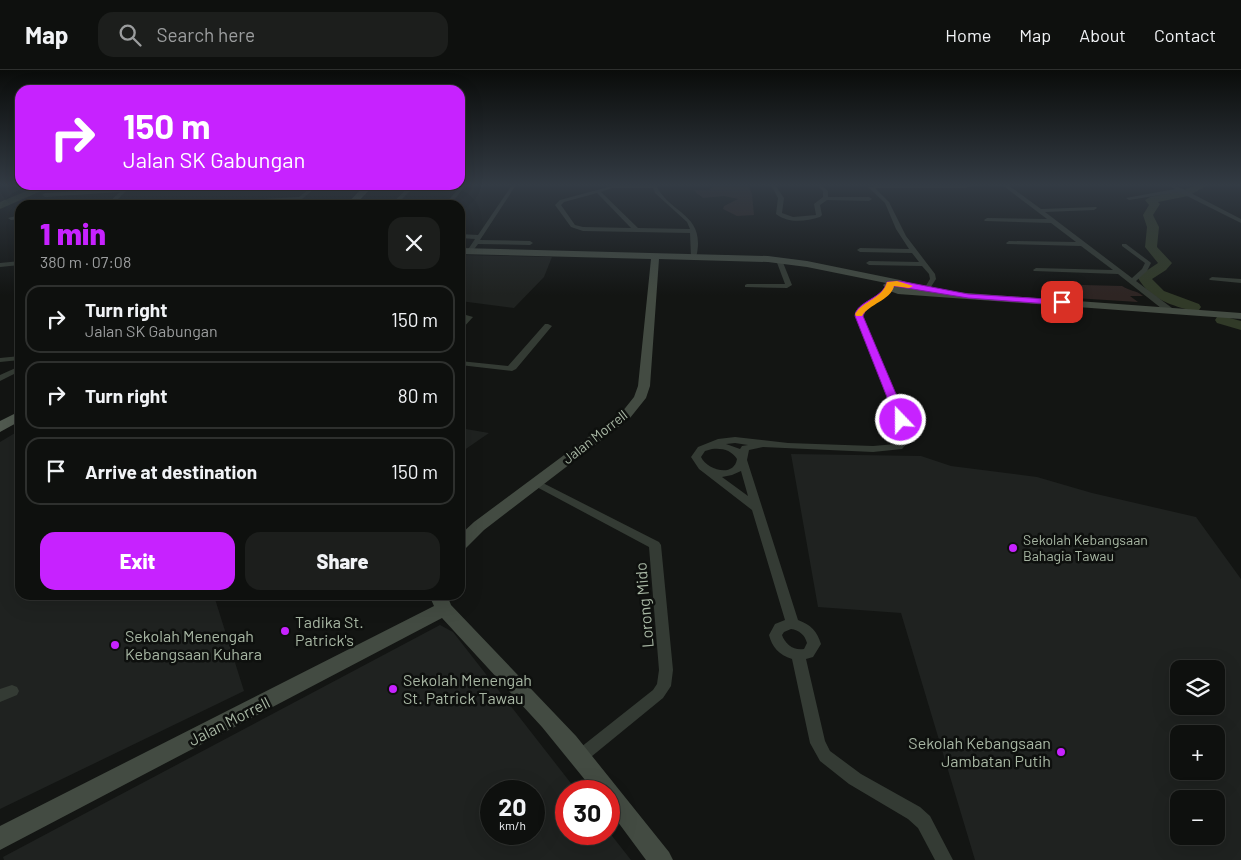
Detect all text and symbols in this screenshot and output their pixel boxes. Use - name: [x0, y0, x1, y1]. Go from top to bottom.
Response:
- search box: [98, 12, 448, 57]
- text: Map: [25, 20, 68, 49]
- icon: search: [116, 21, 144, 49]
- text: Search here: [156, 23, 255, 46]
- text: Home: [945, 24, 991, 46]
- text: Map: [1019, 24, 1051, 46]
- text: About: [1079, 24, 1126, 46]
- text: Contact: [1154, 24, 1216, 46]
- text: 150 m: [123, 104, 210, 146]
- icon: right: [40, 105, 105, 170]
- text: Jalan SK Gabungan: [123, 146, 305, 172]
- text: 1 min: [40, 215, 106, 251]
- button: close: [388, 217, 440, 269]
- text: 380 m · 07:08: [40, 252, 131, 271]
- pin: [1041, 281, 1083, 323]
- icon: arrive: [1048, 288, 1076, 316]
- text: Turn right: [85, 298, 167, 321]
- icon: right: [42, 305, 70, 333]
- text: 150 m: [391, 308, 438, 331]
- text: Jalan SK Gabungan: [85, 321, 218, 340]
- icon: right: [42, 381, 70, 409]
- text: Turn right: [85, 384, 167, 407]
- text: 80 m: [398, 384, 438, 407]
- position arrow: [874, 393, 926, 445]
- street label: Jalan Morrell: [559, 406, 631, 467]
- icon: arrive: [42, 457, 70, 485]
- text: Arrive at destination: [85, 460, 257, 483]
- text: 150 m: [391, 460, 438, 483]
- place label: Sekolah Kebangsaan Bahagia Tawau: [1023, 531, 1148, 564]
- button: Exit: [40, 532, 235, 590]
- button: Share: [245, 532, 440, 590]
- marker: Sekolah Kebangsaan Bahagia Tawau: [1007, 542, 1019, 554]
- street label: Lorong Mido: [630, 562, 657, 649]
- place label: Tadika St. Patrick's: [295, 612, 364, 649]
- marker: Tadika St. Patrick's: [279, 625, 291, 637]
- place label: Sekolah Menengah Kebangsaan Kuhara: [125, 626, 262, 663]
- marker: Sekolah Menengah Kebangsaan Kuhara: [109, 639, 121, 651]
- map controls: [1170, 660, 1225, 845]
- button: layers: [1170, 660, 1225, 715]
- place label: Sekolah Menengah St. Patrick Tawau: [403, 670, 532, 707]
- marker: Sekolah Menengah St. Patrick Tawau: [387, 683, 399, 695]
- street label: Jalan Morrell: [185, 692, 273, 749]
- button: +: [1170, 725, 1225, 780]
- place label: Sekolah Kebangsaan Jambatan Putih: [908, 733, 1051, 770]
- marker: Sekolah Kebangsaan Jambatan Putih: [1055, 746, 1067, 758]
- speed limit sign: 30: [555, 780, 620, 845]
- button: −: [1170, 790, 1225, 845]
- text: 20: [498, 791, 527, 821]
- text: km/h: [499, 818, 526, 832]

